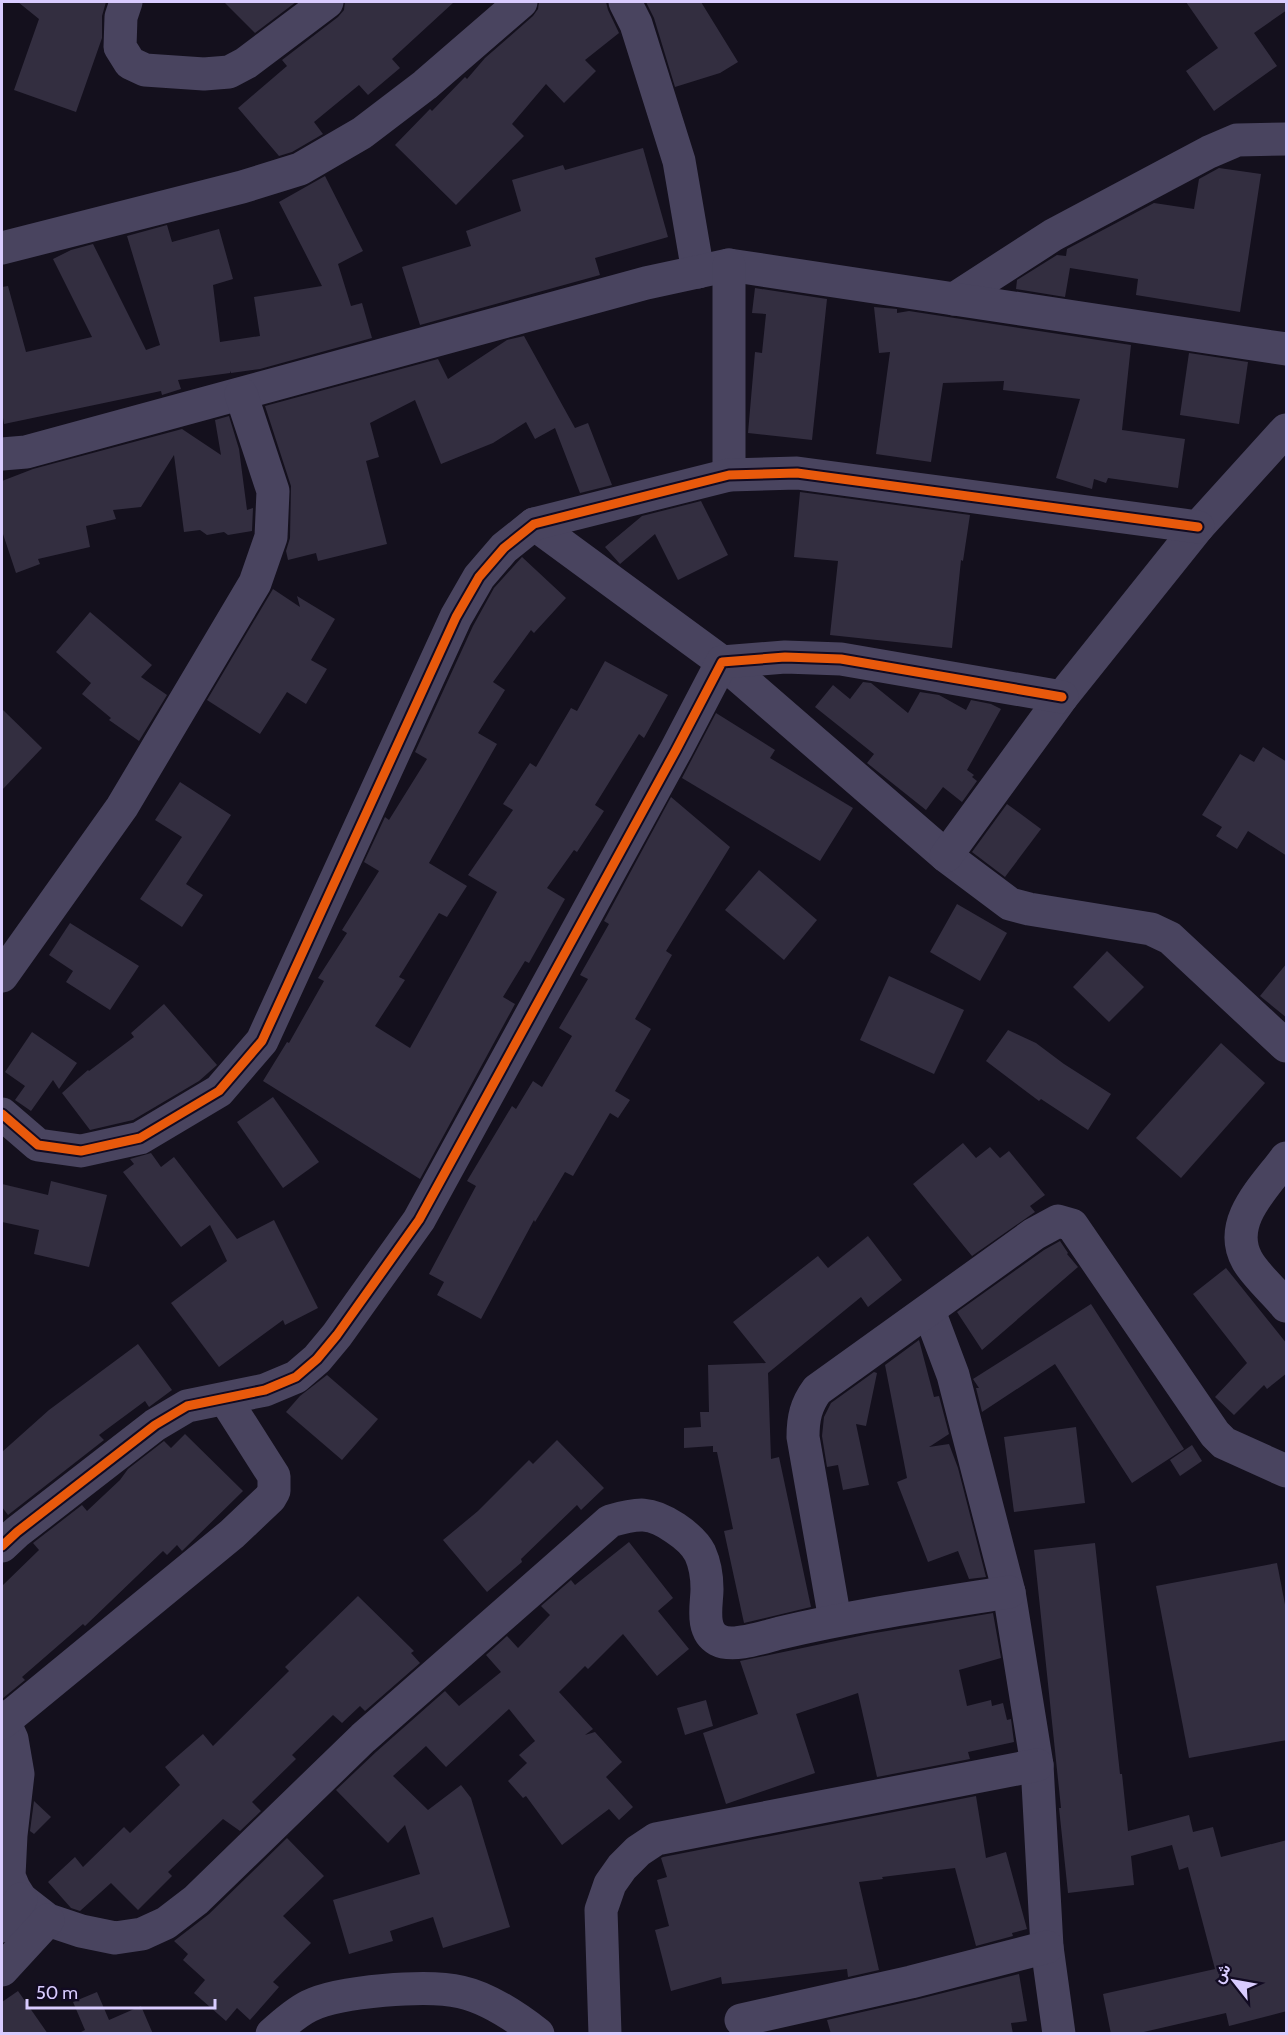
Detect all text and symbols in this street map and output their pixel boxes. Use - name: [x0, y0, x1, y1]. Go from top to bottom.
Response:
- north arrow: [1204, 1951, 1264, 2011]
- text: ش: [1208, 1960, 1235, 1987]
- scale bar: [27, 1972, 214, 2010]
- text: 50 m: [36, 1982, 78, 2004]

